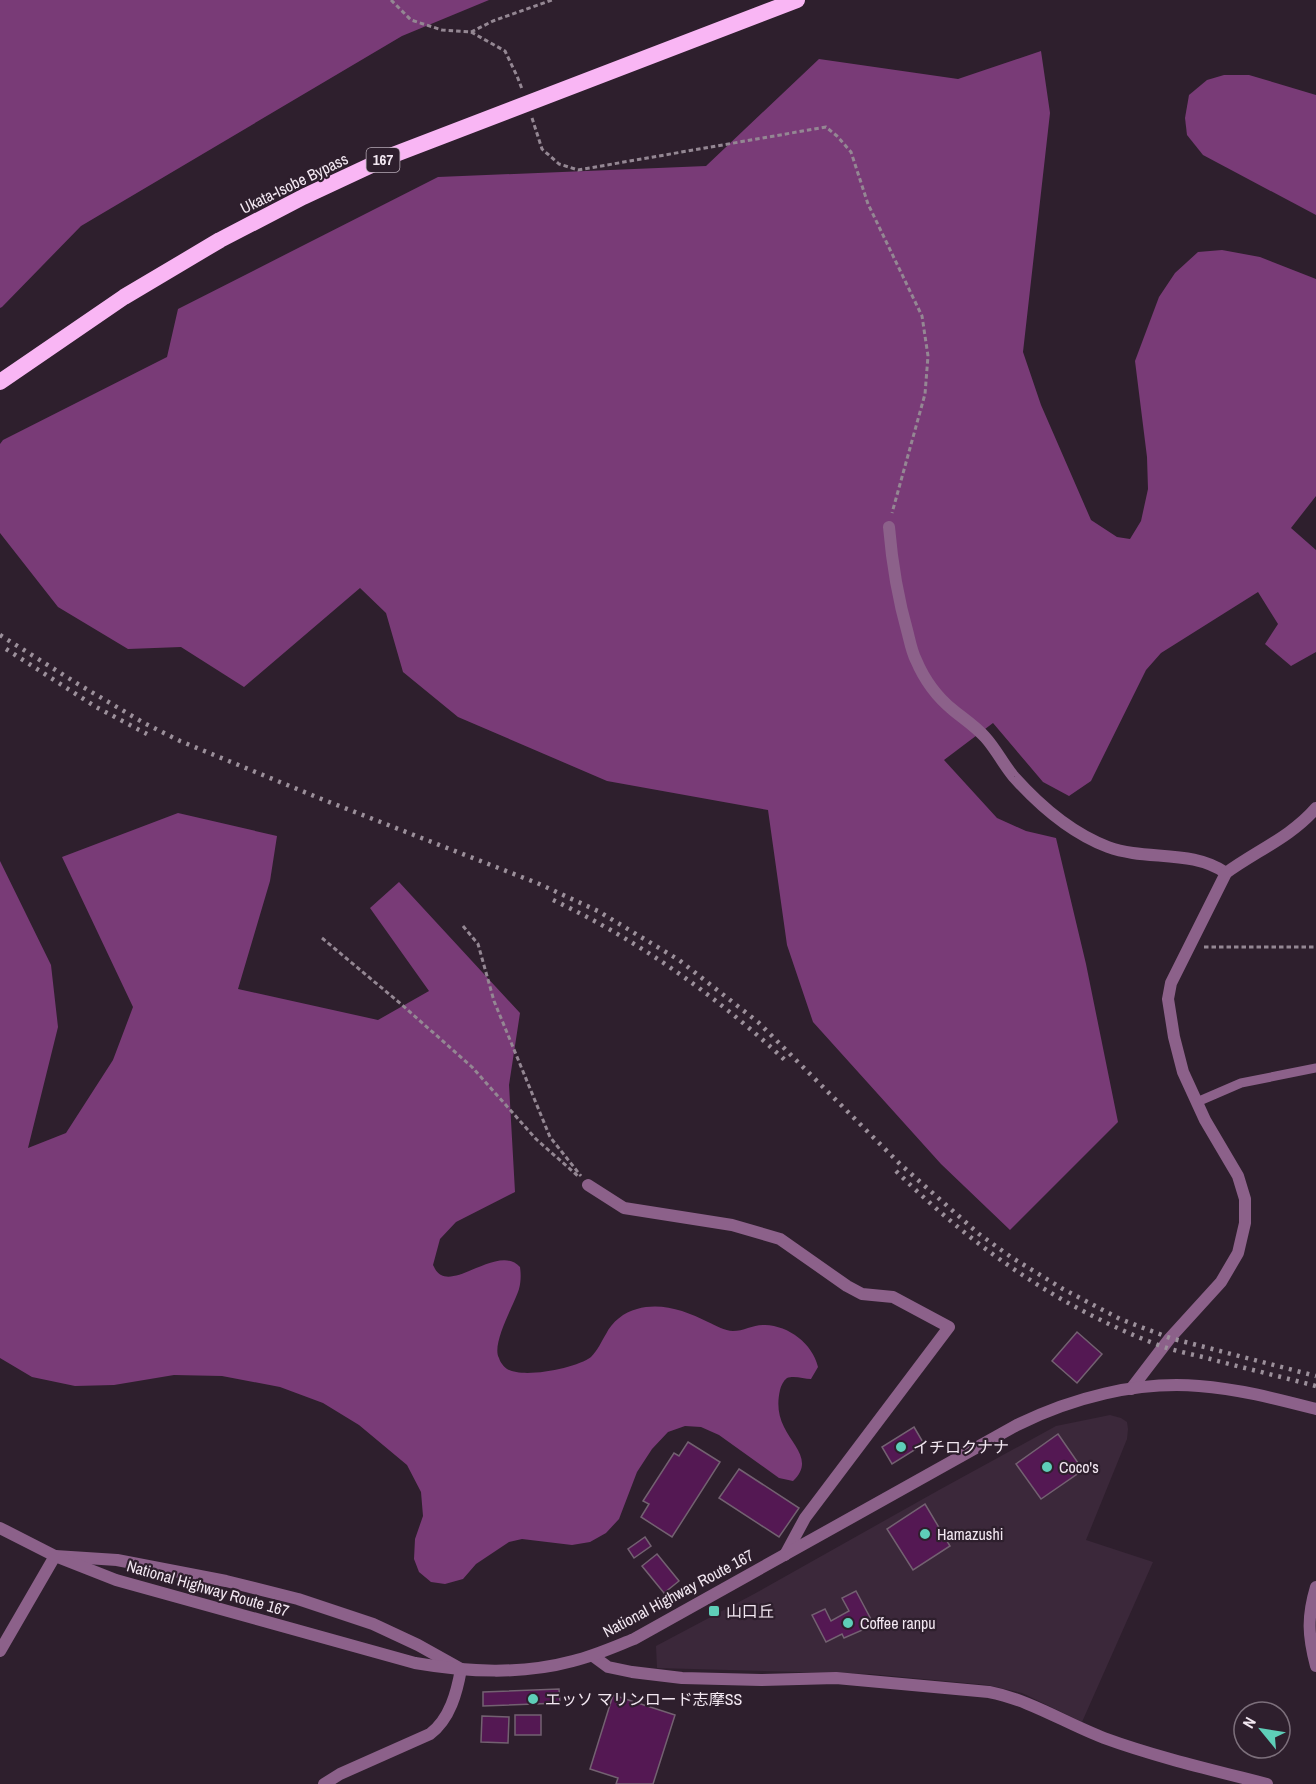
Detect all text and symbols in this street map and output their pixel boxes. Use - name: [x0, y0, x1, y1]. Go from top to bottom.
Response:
- street label: Ukata-Isobe Bypass: [236, 147, 352, 219]
- road number: 167: [366, 148, 400, 172]
- place label: イチロクナナ: [913, 1436, 1009, 1458]
- marker: イチロクナナ: [894, 1440, 908, 1454]
- place label: Coco's: [1059, 1456, 1099, 1478]
- marker: Coco's: [1040, 1460, 1054, 1474]
- place label: Hamazushi: [937, 1523, 1003, 1545]
- marker: Hamazushi: [918, 1527, 932, 1541]
- street label: National Highway Route 167: [599, 1544, 757, 1642]
- street label: National Highway Route 167: [124, 1554, 292, 1622]
- place label: 山口丘: [726, 1600, 774, 1622]
- marker: 山口丘: [707, 1604, 721, 1618]
- place label: Coffee ranpu: [860, 1612, 936, 1634]
- marker: Coffee ranpu: [841, 1616, 855, 1630]
- place label: エッソ マリンロード志摩SS: [545, 1688, 742, 1710]
- marker: エッソ マリンロード志摩SS: [526, 1692, 540, 1706]
- north arrow: [1232, 1700, 1292, 1760]
- text: N: [1237, 1713, 1261, 1732]

